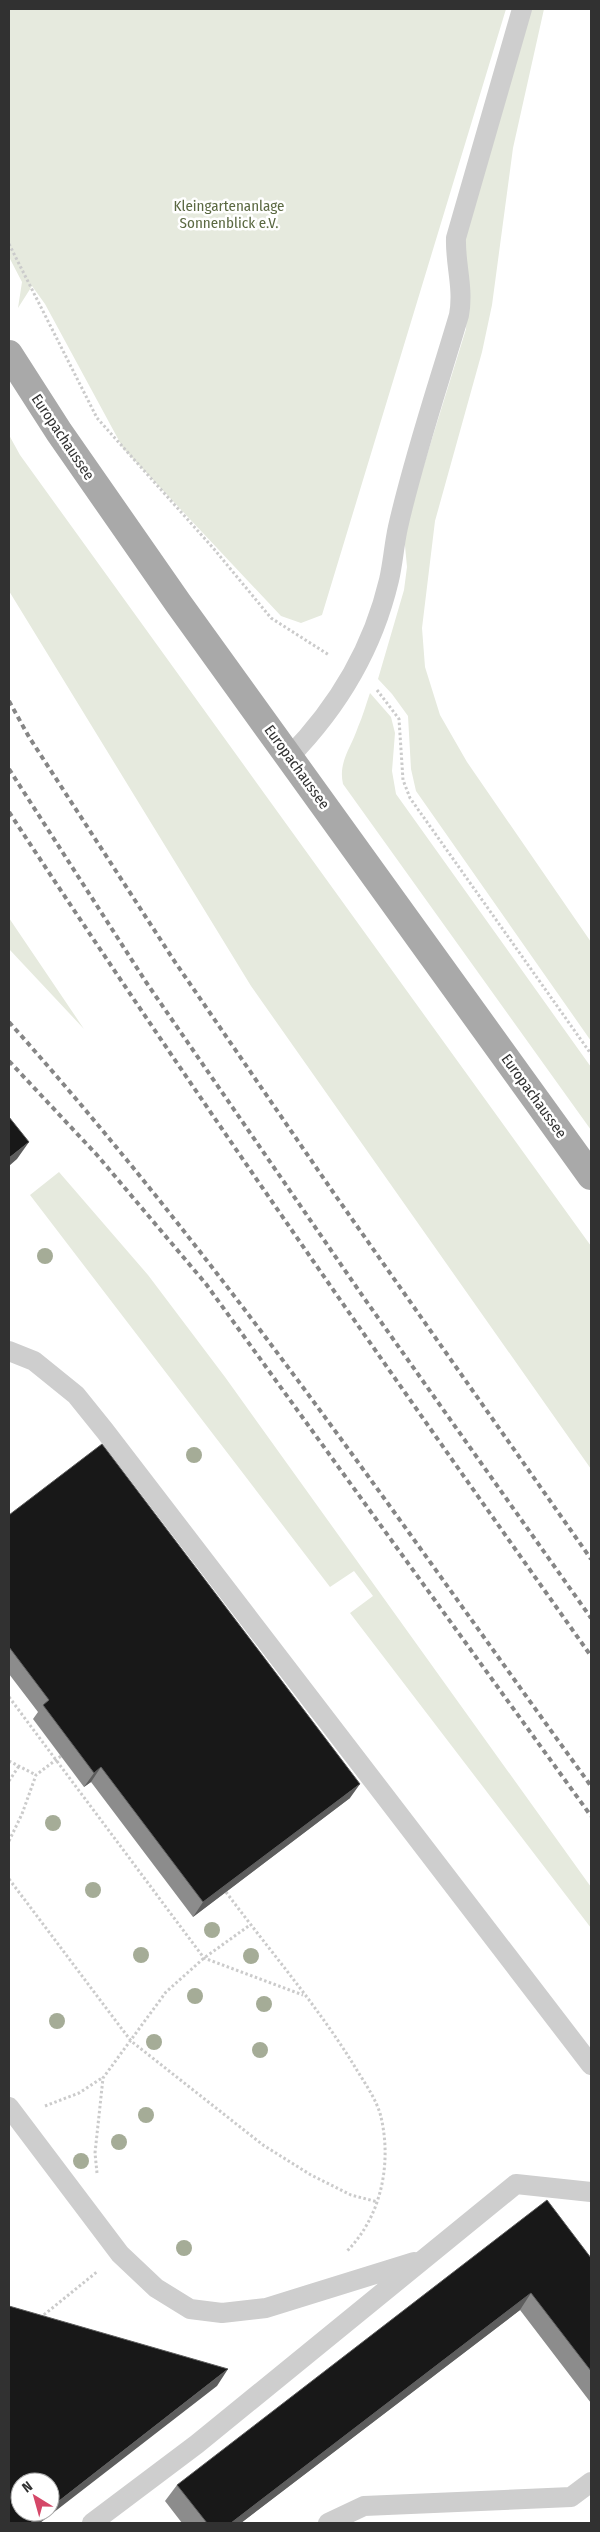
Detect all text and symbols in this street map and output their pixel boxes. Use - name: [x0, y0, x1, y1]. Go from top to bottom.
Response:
- park label: Kleingartenanlage Sonnenblick e.V.: [174, 197, 284, 232]
- street label: Europachaussee: [28, 391, 98, 483]
- street label: Europachaussee: [260, 721, 334, 813]
- street label: Europachaussee: [497, 1050, 571, 1142]
- north arrow: [10, 2472, 60, 2522]
- text: N: [19, 2478, 36, 2496]

